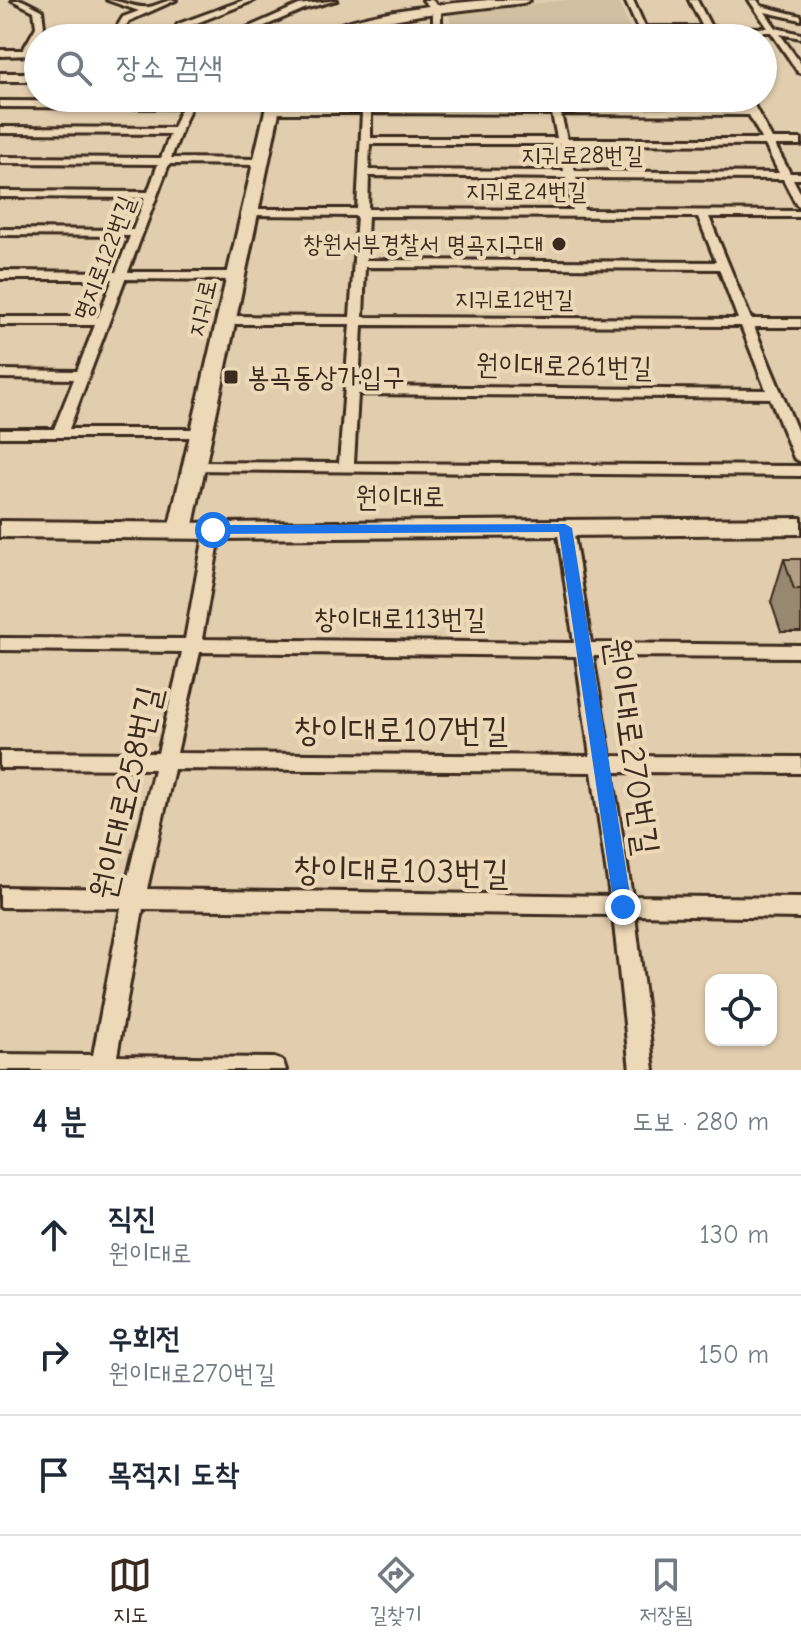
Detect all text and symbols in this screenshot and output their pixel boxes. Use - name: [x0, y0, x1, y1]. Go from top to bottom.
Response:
- search box: [24, 24, 777, 112]
- icon: search: [52, 46, 96, 90]
- text: 장소 검색: [116, 50, 223, 85]
- street label: 지귀로28번길: [521, 141, 643, 169]
- street label: 지귀로24번길: [466, 177, 586, 205]
- street label: 명지로122번길: [67, 192, 141, 324]
- place label: 창원서부경찰서 명곡지구대: [303, 230, 543, 258]
- marker: 창원서부경찰서 명곡지구대: [550, 235, 568, 253]
- street label: 지귀로: [182, 277, 222, 339]
- street label: 지귀로12번길: [455, 285, 573, 313]
- street label: 원이대로261번길: [476, 348, 652, 384]
- place label: 봉곡동상가입구: [247, 361, 405, 393]
- marker: 봉곡동상가입구: [222, 368, 240, 386]
- street label: 원이대로: [355, 481, 445, 513]
- route start: [195, 512, 231, 548]
- street label: 창이대로113번길: [314, 603, 486, 635]
- street label: 원이대로270번길: [597, 635, 667, 857]
- street label: 원이대로258번길: [82, 682, 170, 904]
- street label: 창이대로107번길: [294, 710, 508, 750]
- street label: 창이대로103번길: [293, 849, 509, 893]
- route end: [605, 889, 641, 925]
- map controls: [705, 974, 777, 1046]
- button: locate: [705, 974, 777, 1046]
- text: 4 분: [32, 1101, 87, 1141]
- text: 도보 · 280 m: [632, 1107, 769, 1137]
- text: 직진: [108, 1201, 156, 1236]
- icon: ahead: [32, 1213, 76, 1257]
- text: 130 m: [700, 1220, 769, 1250]
- text: 원이대로: [108, 1239, 192, 1269]
- text: 우회전: [108, 1321, 180, 1356]
- icon: right: [32, 1333, 76, 1377]
- text: 150 m: [699, 1340, 769, 1370]
- text: 원이대로270번길: [108, 1359, 275, 1389]
- icon: arrive: [32, 1453, 76, 1497]
- text: 목적지 도착: [108, 1457, 239, 1492]
- tab: 지도: [108, 1553, 152, 1629]
- tab: 길찾기: [369, 1553, 422, 1629]
- tab: 저장됨: [639, 1553, 693, 1629]

